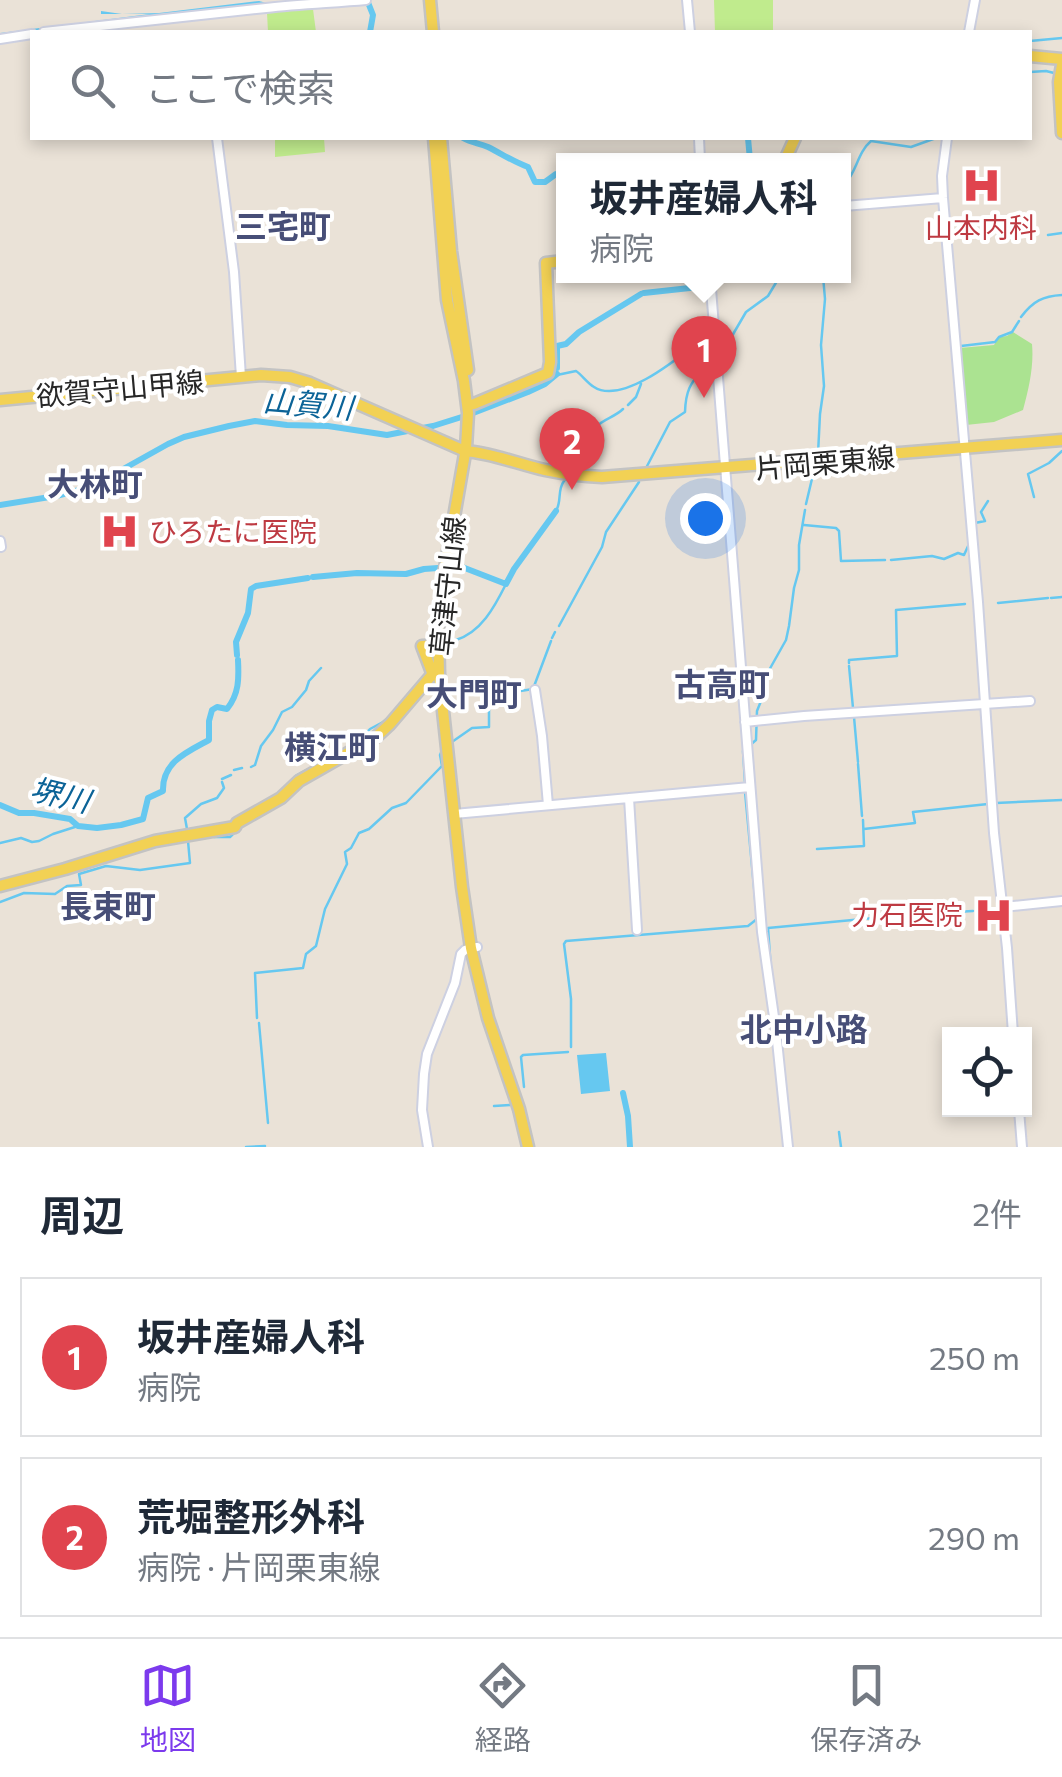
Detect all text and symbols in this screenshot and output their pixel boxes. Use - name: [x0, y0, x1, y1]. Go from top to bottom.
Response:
- search box: [30, 30, 1032, 140]
- icon: search: [65, 58, 120, 113]
- text: ここで検索: [145, 63, 335, 110]
- popup: [556, 153, 851, 283]
- hospital icon: 山本内科: [960, 165, 1002, 207]
- text: 坂井産婦人科: [589, 173, 818, 220]
- district label: 三宅町: [235, 205, 331, 245]
- place label: 山本内科: [925, 210, 1037, 244]
- text: 病院: [589, 227, 654, 267]
- pin: 1: [672, 316, 736, 398]
- street label: 欲賀守山甲線: [35, 364, 205, 412]
- water label: 山賀川: [262, 380, 358, 425]
- pin: 2: [540, 408, 604, 490]
- street label: 片岡栗東線: [754, 439, 896, 485]
- district label: 大林町: [47, 463, 143, 503]
- your location: [680, 493, 731, 544]
- hospital icon: ひろたに医院: [98, 511, 140, 553]
- place label: ひろたに医院: [149, 514, 317, 548]
- street label: 草津守山線: [423, 514, 471, 657]
- district label: 古高町: [674, 663, 770, 703]
- district label: 大門町: [426, 673, 522, 713]
- district label: 横江町: [284, 726, 380, 766]
- water label: 堺川: [27, 769, 97, 819]
- district label: 長束町: [60, 885, 156, 925]
- hospital icon: 力石医院: [972, 894, 1014, 936]
- place label: 力石医院: [851, 897, 963, 931]
- district label: 北中小路: [740, 1008, 868, 1048]
- map controls: [942, 1027, 1032, 1117]
- button: locate: [942, 1027, 1032, 1117]
- text: 周辺: [40, 1188, 124, 1240]
- text: 2件: [972, 1193, 1022, 1233]
- text: 坂井産婦人科: [137, 1312, 365, 1359]
- text: 1: [67, 1337, 82, 1377]
- text: 250 m: [929, 1337, 1020, 1377]
- text: 病院: [137, 1366, 201, 1406]
- text: 荒堀整形外科: [137, 1492, 365, 1539]
- text: 2: [65, 1517, 84, 1557]
- text: 290 m: [928, 1517, 1020, 1557]
- text: 病院 · 片岡栗東線: [137, 1546, 381, 1586]
- tab: 地図: [140, 1658, 196, 1758]
- tab: 経路: [475, 1658, 531, 1758]
- tab: 保存済み: [810, 1658, 922, 1758]

